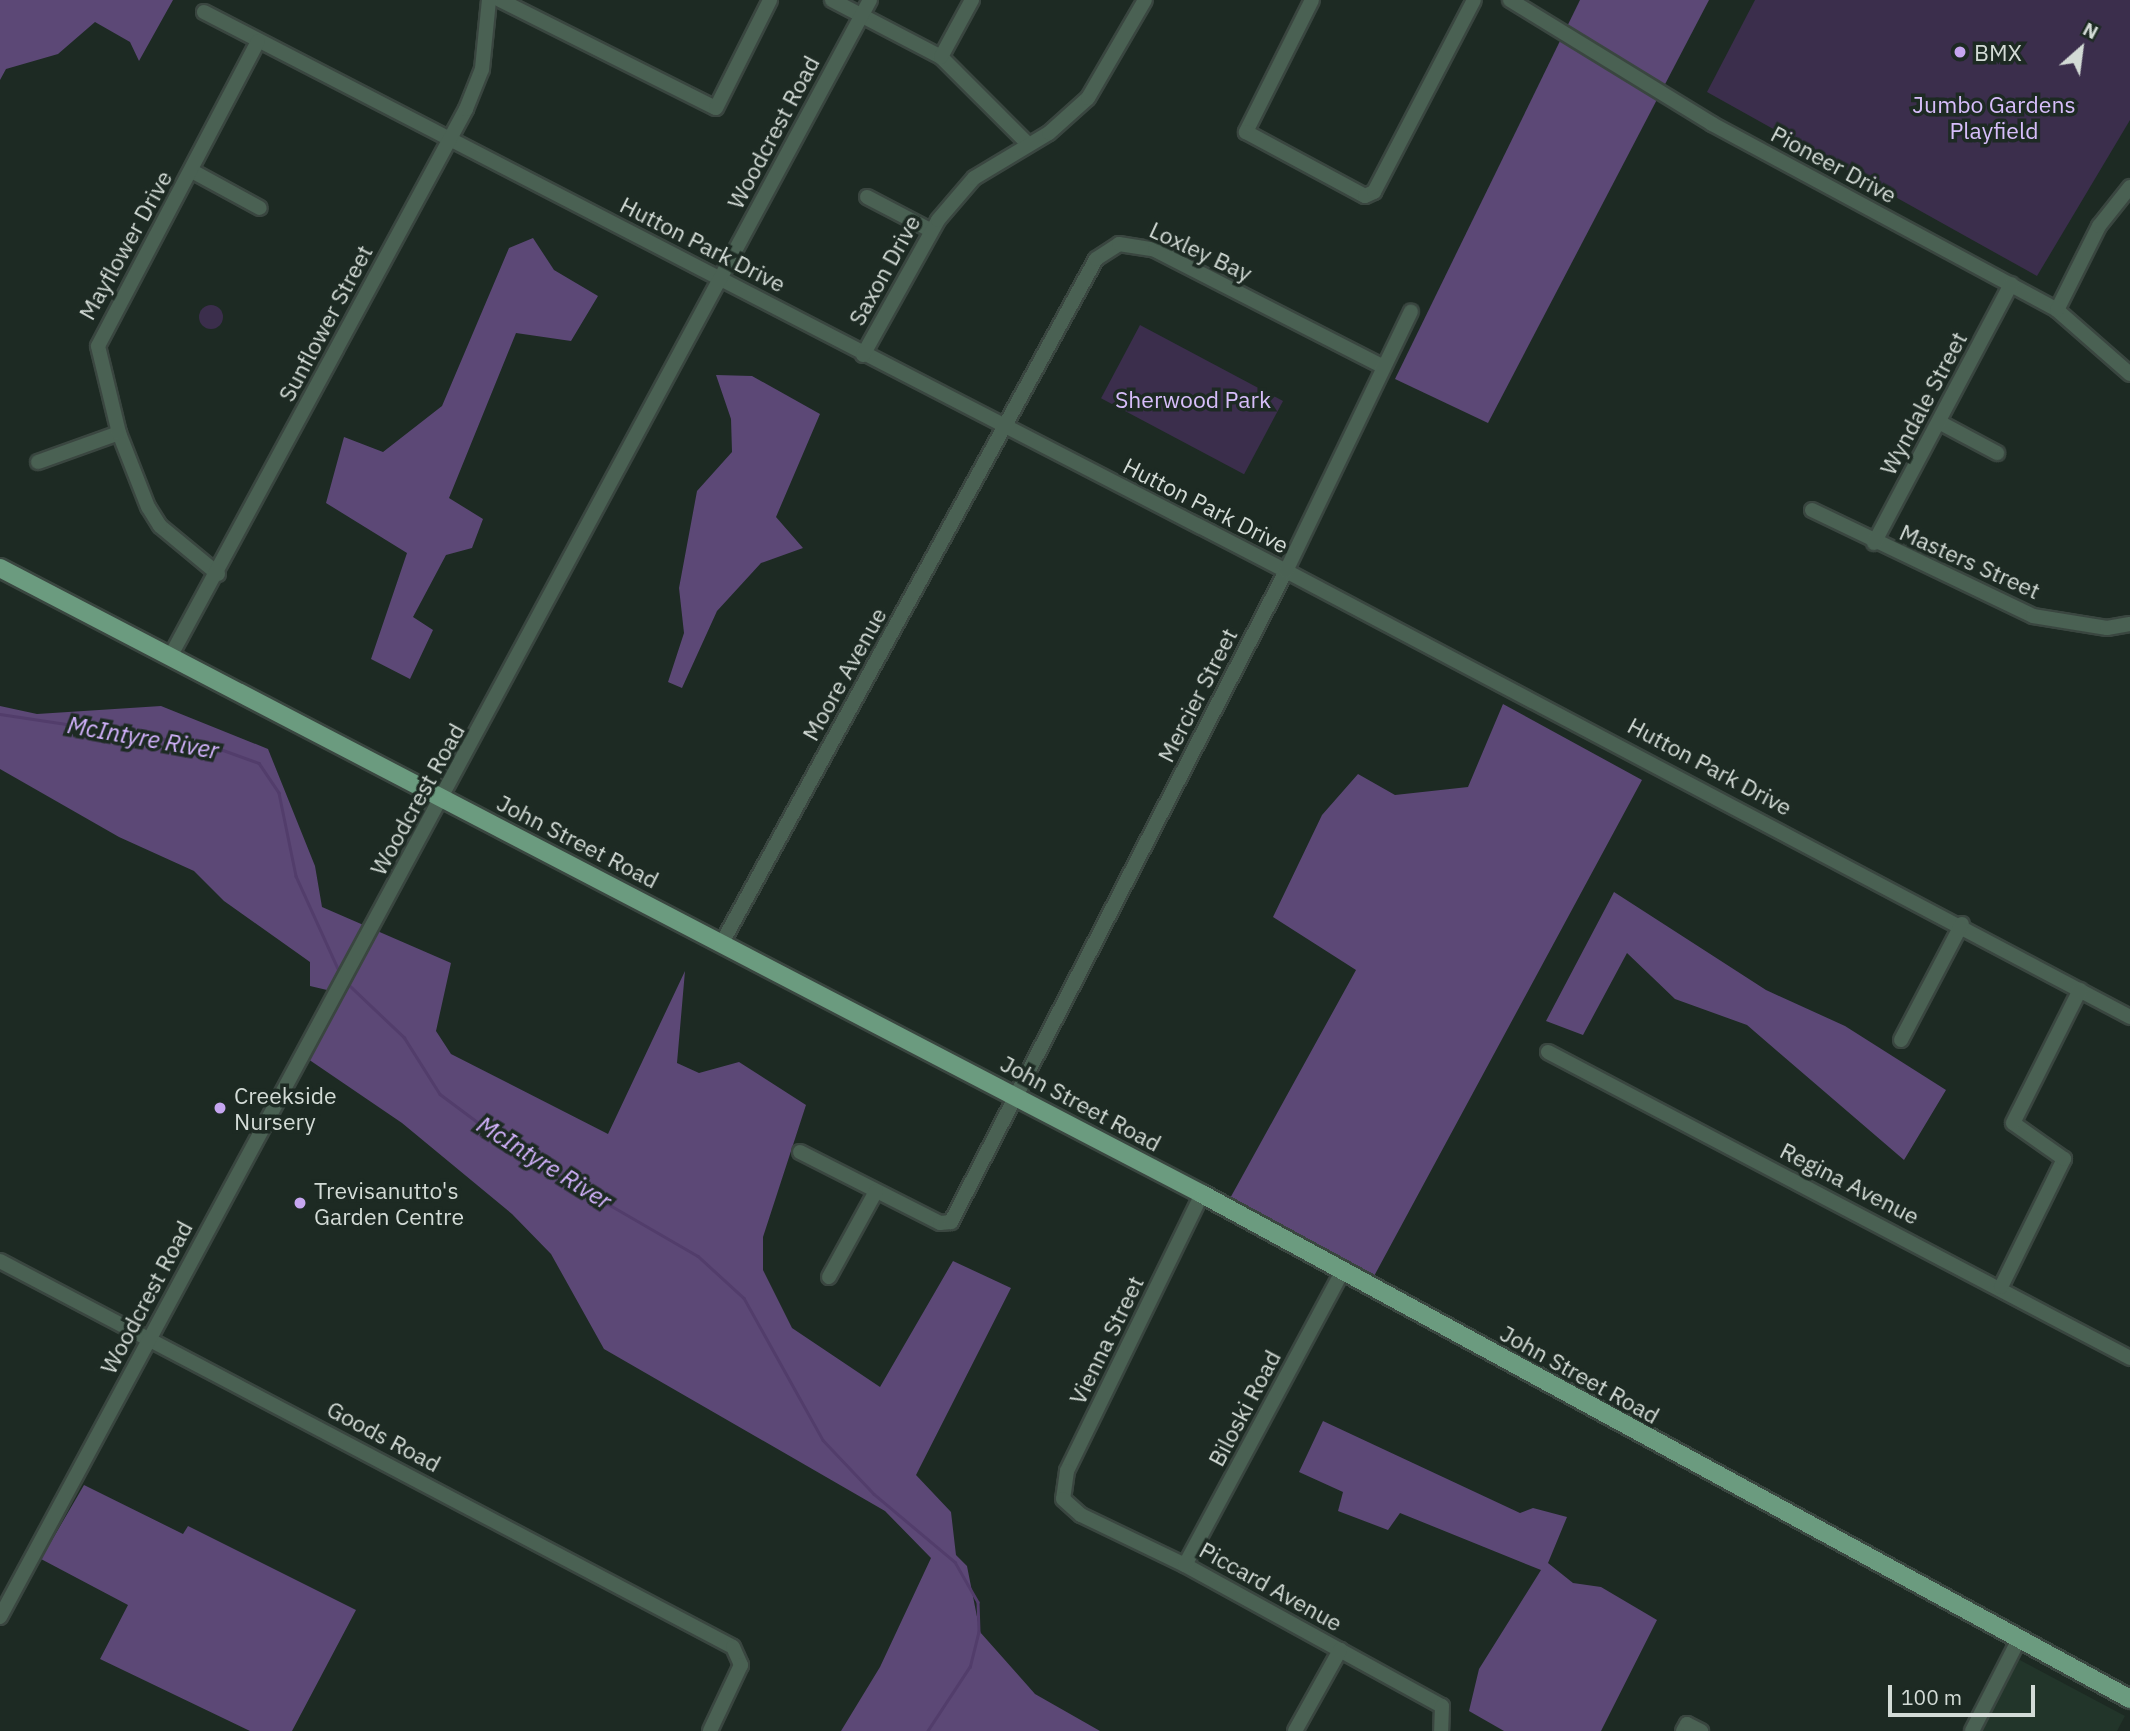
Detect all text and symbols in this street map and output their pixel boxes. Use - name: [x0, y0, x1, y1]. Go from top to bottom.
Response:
- north arrow: [2046, 14, 2116, 84]
- text: N: [2079, 17, 2103, 44]
- place label: BMX: [1974, 38, 2022, 66]
- marker: BMX: [1952, 44, 1968, 60]
- street label: Woodcrest Road: [721, 51, 825, 213]
- park label: Jumbo Gardens Playfield: [1912, 90, 2076, 144]
- street label: Pioneer Drive: [1767, 119, 1901, 209]
- street label: Mayflower Drive: [73, 166, 177, 324]
- street label: Hutton Park Drive: [616, 190, 790, 298]
- street label: Saxon Drive: [842, 210, 926, 330]
- street label: Loxley Bay: [1145, 215, 1257, 287]
- street label: Sunflower Street: [272, 240, 378, 406]
- street label: Wyndale Street: [1874, 327, 1972, 479]
- park label: Sherwood Park: [1115, 385, 1271, 413]
- street label: Hutton Park Drive: [1119, 451, 1293, 559]
- street label: Masters Street: [1896, 518, 2044, 604]
- street label: Moore Avenue: [796, 603, 892, 745]
- street label: Mercier Street: [1151, 623, 1243, 767]
- water label: McIntyre River: [65, 711, 221, 765]
- street label: Hutton Park Drive: [1623, 711, 1797, 821]
- street label: Woodcrest Road: [364, 718, 470, 880]
- street label: John Street Road: [493, 788, 663, 894]
- street label: John Street Road: [996, 1049, 1166, 1157]
- place label: Creekside Nursery: [234, 1081, 337, 1135]
- marker: Creekside Nursery: [212, 1100, 228, 1116]
- water label: McIntyre River: [471, 1110, 617, 1216]
- street label: Regina Avenue: [1776, 1136, 1924, 1230]
- place label: Trevisanutto's Garden Centre: [314, 1176, 464, 1230]
- marker: Trevisanutto's Garden Centre: [292, 1195, 308, 1211]
- street label: Woodcrest Road: [94, 1216, 198, 1378]
- street label: Vienna Street: [1063, 1271, 1149, 1409]
- street label: John Street Road: [1496, 1319, 1664, 1429]
- street label: Biloski Road: [1202, 1345, 1286, 1471]
- street label: Goods Road: [323, 1395, 445, 1477]
- street label: Piccard Avenue: [1195, 1535, 1347, 1637]
- scale bar: [1892, 1672, 2039, 1716]
- text: 100 m: [1901, 1683, 1962, 1711]

